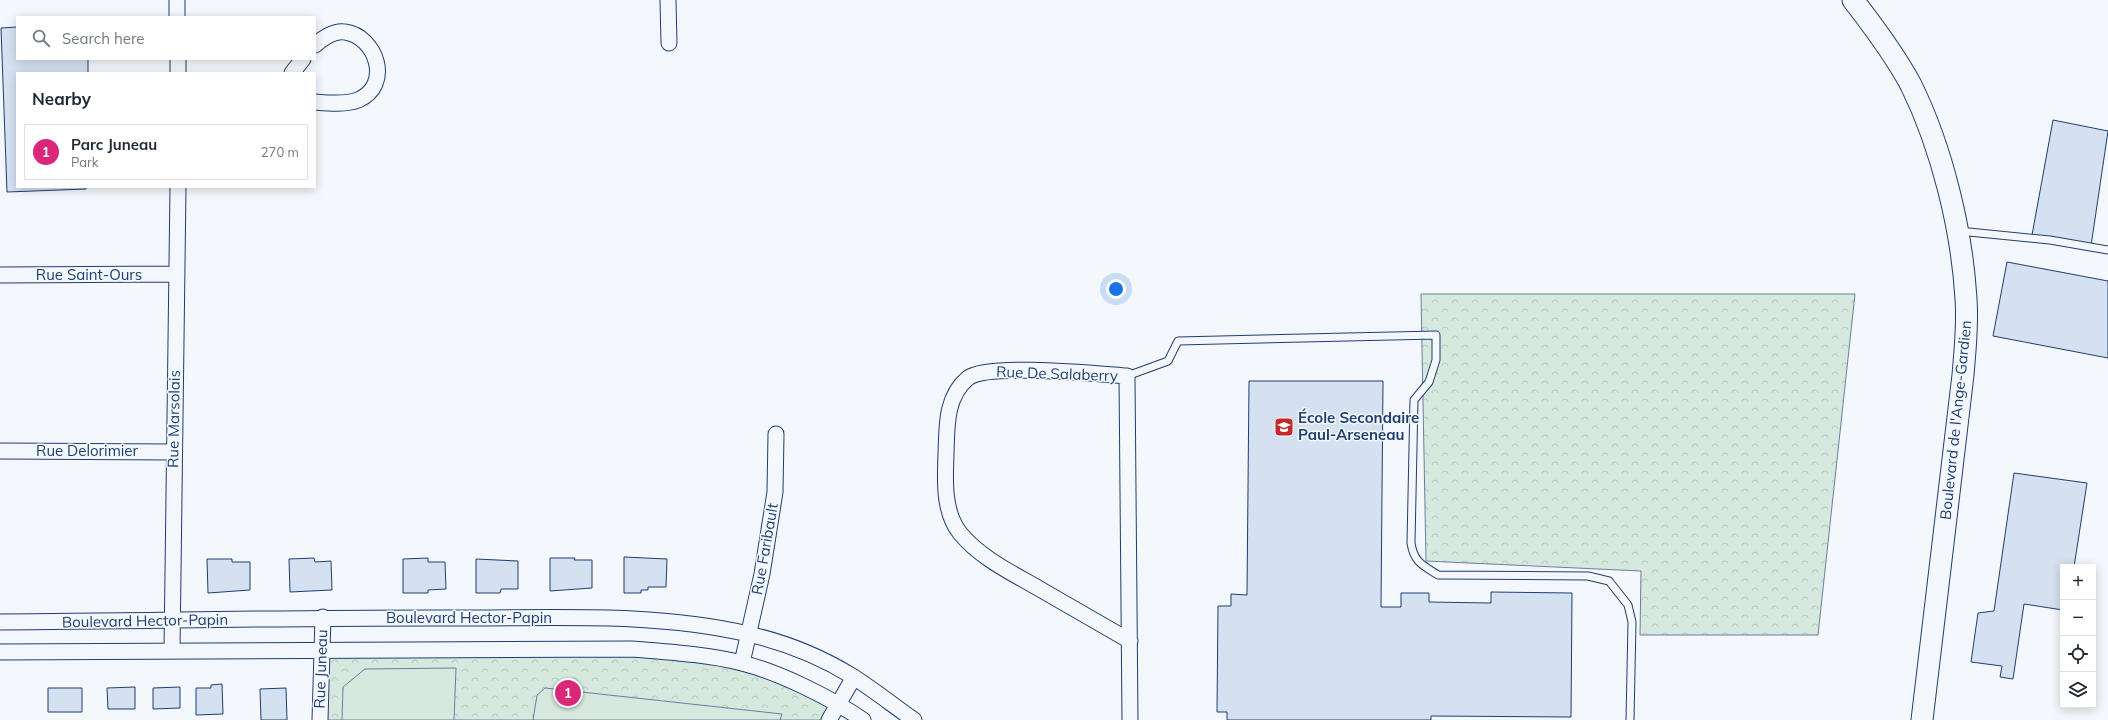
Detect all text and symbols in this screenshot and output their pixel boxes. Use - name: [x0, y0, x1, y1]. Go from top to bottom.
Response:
- search box: [16, 16, 316, 60]
- icon: search: [30, 27, 52, 49]
- text: Search here: [62, 29, 144, 48]
- text: Nearby: [32, 88, 91, 109]
- text: Parc Juneau: [71, 135, 157, 154]
- text: 1: [42, 144, 50, 160]
- text: 270 m: [261, 144, 299, 160]
- text: Park: [71, 154, 98, 170]
- street label: Rue Saint-Ours: [36, 265, 142, 284]
- your location: [1106, 279, 1126, 299]
- street label: Boulevard de l'Ange-Gardien: [1936, 319, 1975, 521]
- street label: Rue De Salaberry: [996, 362, 1118, 385]
- street label: Rue Marsolais: [163, 370, 184, 468]
- place label: École Secondaire Paul-Arseneau: [1298, 408, 1419, 444]
- school or university icon: École Secondaire Paul-Arseneau: [1273, 416, 1295, 438]
- street label: Rue Delorimier: [36, 441, 139, 460]
- street label: Rue Faribault: [747, 502, 782, 596]
- map controls: [2060, 564, 2096, 708]
- button: +: [2060, 564, 2096, 600]
- button: −: [2060, 600, 2096, 636]
- street label: Boulevard Hector-Papin: [386, 608, 552, 627]
- street label: Boulevard Hector-Papin: [62, 610, 228, 631]
- street label: Rue Juneau: [310, 629, 331, 709]
- button: locate: [2060, 636, 2096, 672]
- button: layers: [2060, 672, 2096, 708]
- pin: 1: [555, 678, 581, 708]

